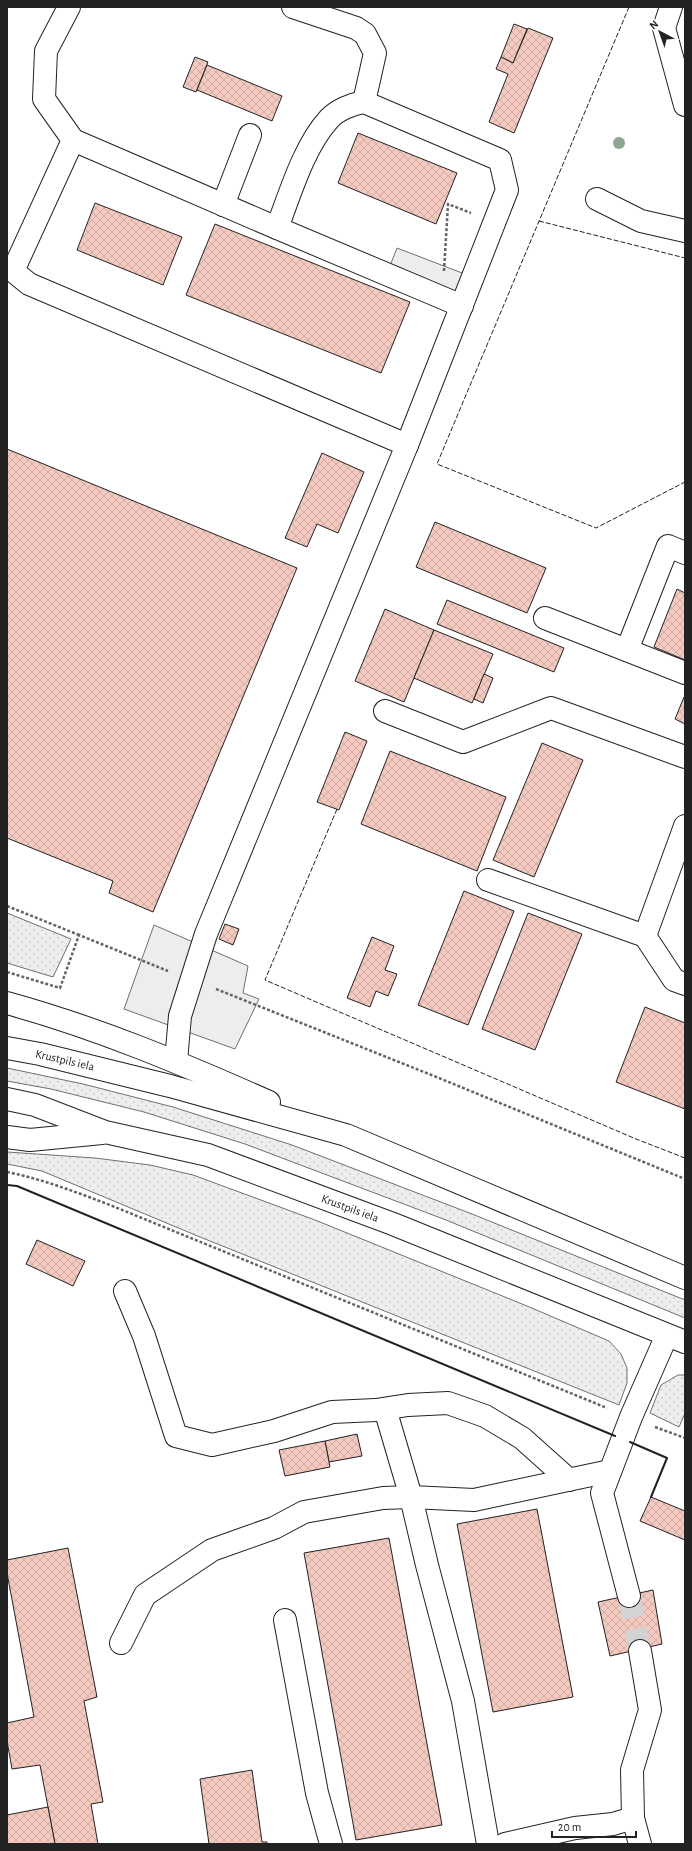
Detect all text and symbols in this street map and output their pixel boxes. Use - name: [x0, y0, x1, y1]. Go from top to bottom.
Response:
- north arrow: [640, 12, 680, 52]
- text: N: [647, 18, 660, 31]
- street label: Krustpils iela: [34, 1047, 96, 1073]
- street label: Krustpils iela: [320, 1192, 381, 1224]
- scale bar: [552, 1813, 636, 1839]
- text: 20 m: [558, 1821, 581, 1833]

